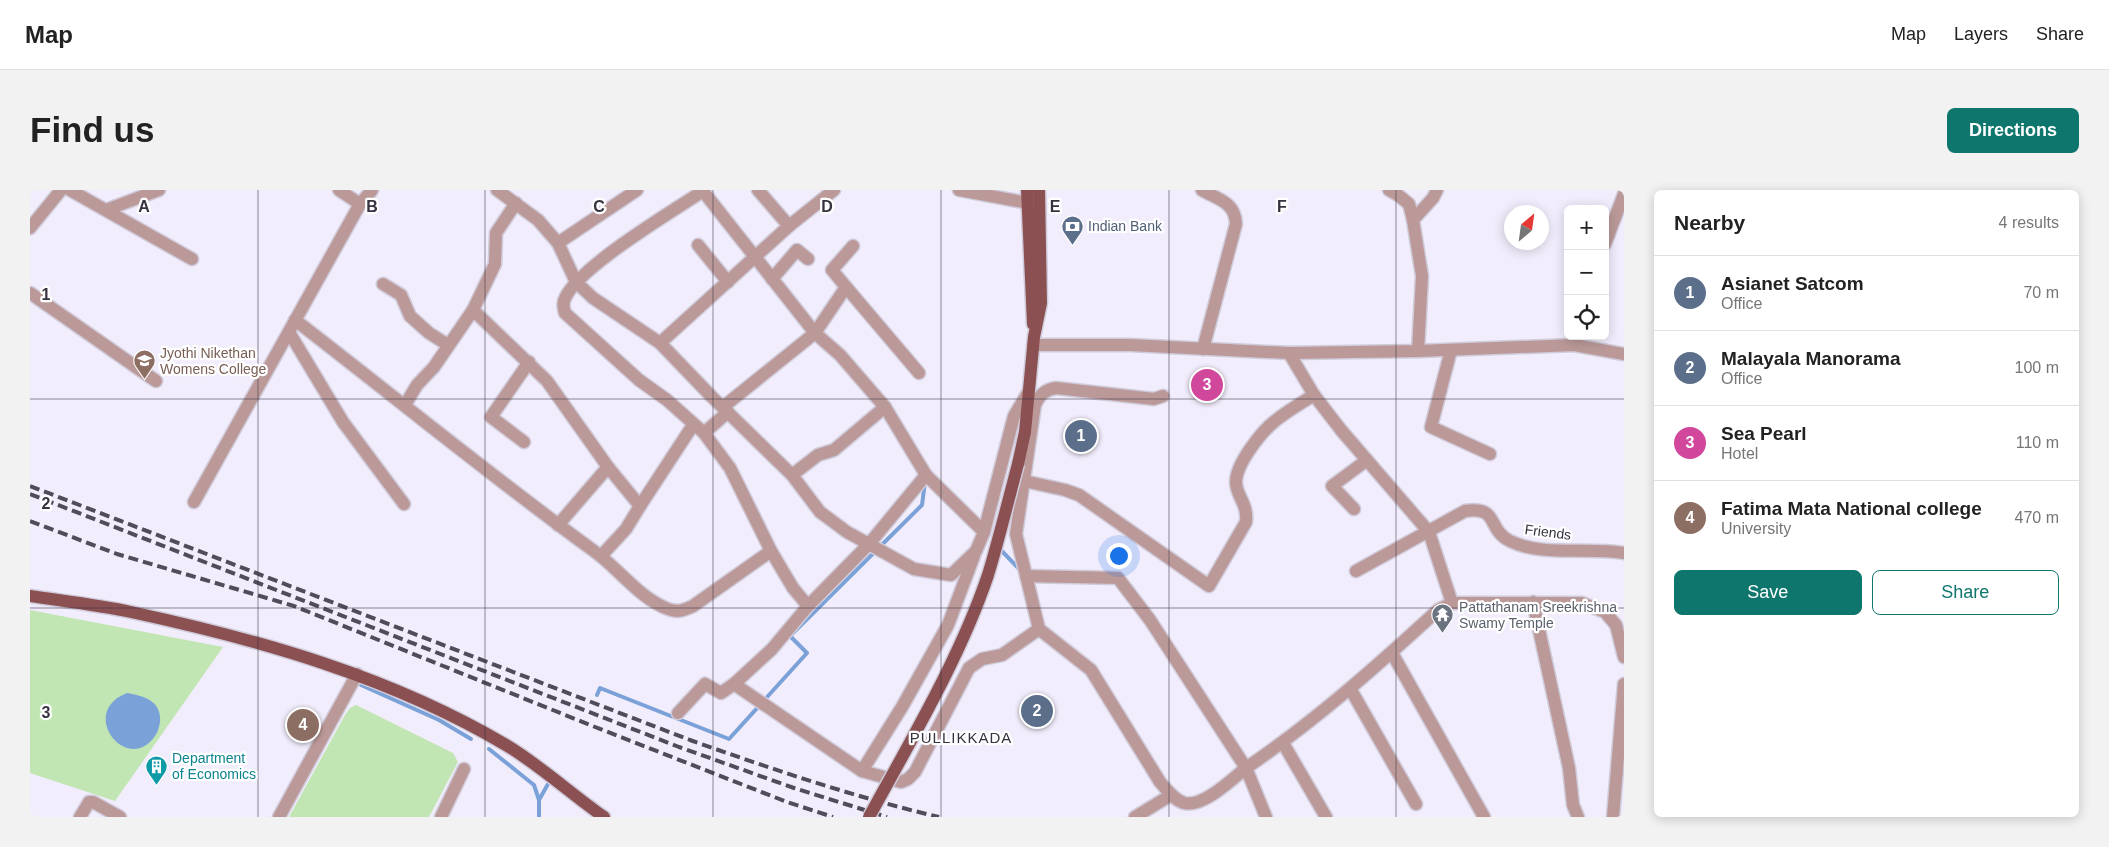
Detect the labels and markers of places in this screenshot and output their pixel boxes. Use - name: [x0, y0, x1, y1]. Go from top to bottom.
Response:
- bank icon: Indian Bank: [1060, 214, 1084, 245]
- place label: Indian Bank: [1088, 218, 1163, 234]
- place label: Jyothi Nikethan Womens College: [160, 345, 267, 377]
- school or university icon: Jyothi Nikethan Womens College: [132, 349, 156, 380]
- pin: 3: [1191, 366, 1223, 404]
- pin: 1: [1065, 417, 1097, 455]
- place label: Pattathanam Sreekrishna Swamy Temple: [1459, 599, 1617, 631]
- temple icon: Pattathanam Sreekrishna Swamy Temple: [1431, 603, 1455, 634]
- pin: 2: [1021, 692, 1053, 730]
- pin: 4: [287, 706, 319, 744]
- place label: Department of Economics: [172, 750, 256, 782]
- building icon: Department of Economics: [144, 754, 168, 785]

